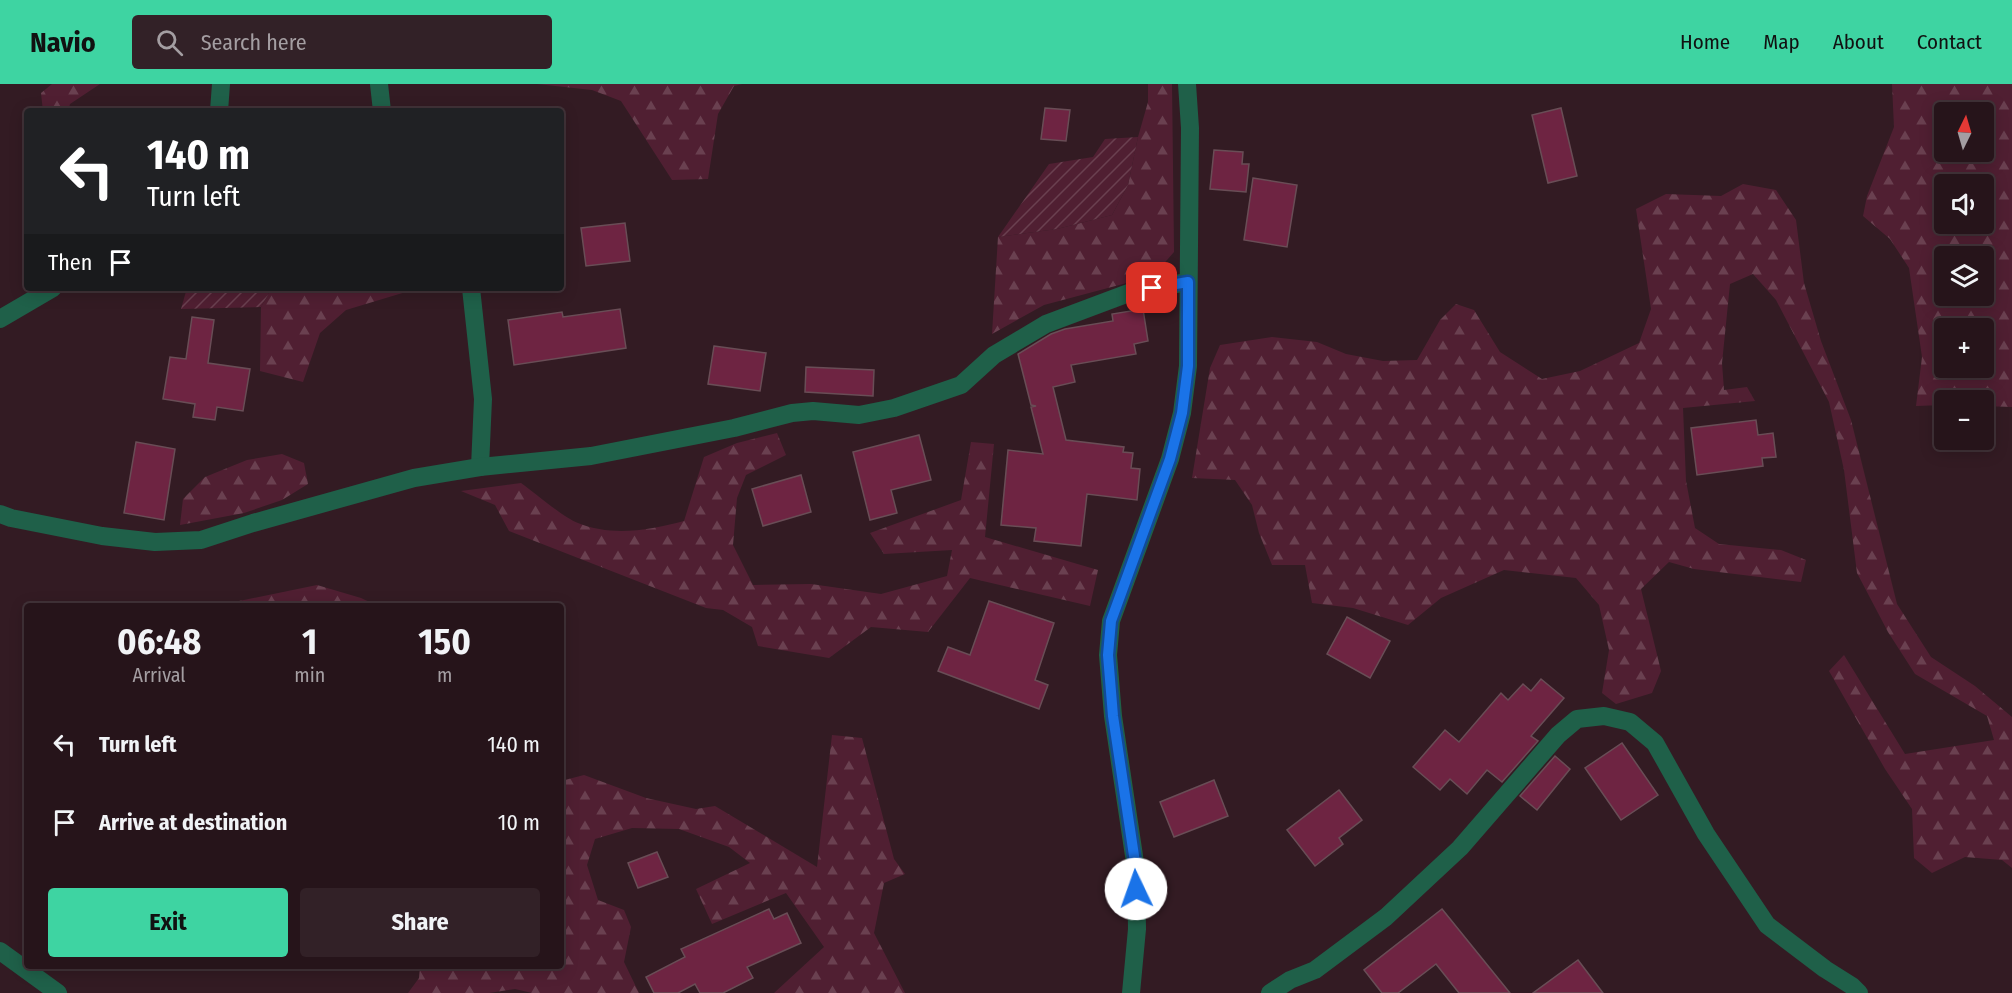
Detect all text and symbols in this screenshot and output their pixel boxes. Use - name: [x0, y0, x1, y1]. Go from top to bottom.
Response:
- search box: [132, 15, 552, 69]
- text: Navio: [30, 26, 96, 59]
- icon: search: [153, 26, 186, 59]
- text: Search here: [201, 29, 307, 56]
- text: Home: [1680, 29, 1730, 55]
- text: Map: [1763, 29, 1800, 55]
- text: About: [1833, 29, 1884, 55]
- text: Contact: [1917, 29, 1982, 55]
- north arrow: [1934, 102, 1994, 162]
- map controls: [1934, 102, 1994, 450]
- text: 140 m: [147, 130, 250, 180]
- icon: left: [48, 132, 126, 210]
- button: sound: [1934, 174, 1994, 234]
- text: Turn left: [147, 181, 240, 213]
- icon: arrive: [104, 246, 137, 279]
- button: layers: [1934, 246, 1994, 306]
- text: Then: [48, 249, 92, 276]
- pin: [1126, 262, 1177, 313]
- icon: arrive: [1135, 271, 1168, 304]
- button: +: [1934, 318, 1994, 378]
- button: −: [1934, 390, 1994, 450]
- text: 06:48: [117, 620, 201, 664]
- text: 1: [302, 620, 317, 664]
- text: 150: [418, 620, 471, 664]
- text: Arrival: [133, 663, 186, 687]
- text: min: [294, 663, 325, 687]
- text: m: [437, 663, 452, 687]
- icon: left: [48, 728, 81, 761]
- text: Turn left: [99, 731, 177, 758]
- text: 140 m: [487, 731, 540, 758]
- icon: arrive: [48, 806, 81, 839]
- text: Arrive at destination: [99, 809, 287, 836]
- text: 10 m: [498, 809, 540, 836]
- position arrow: [1104, 857, 1168, 921]
- button: Exit: [48, 888, 288, 957]
- button: Share: [300, 888, 540, 957]

